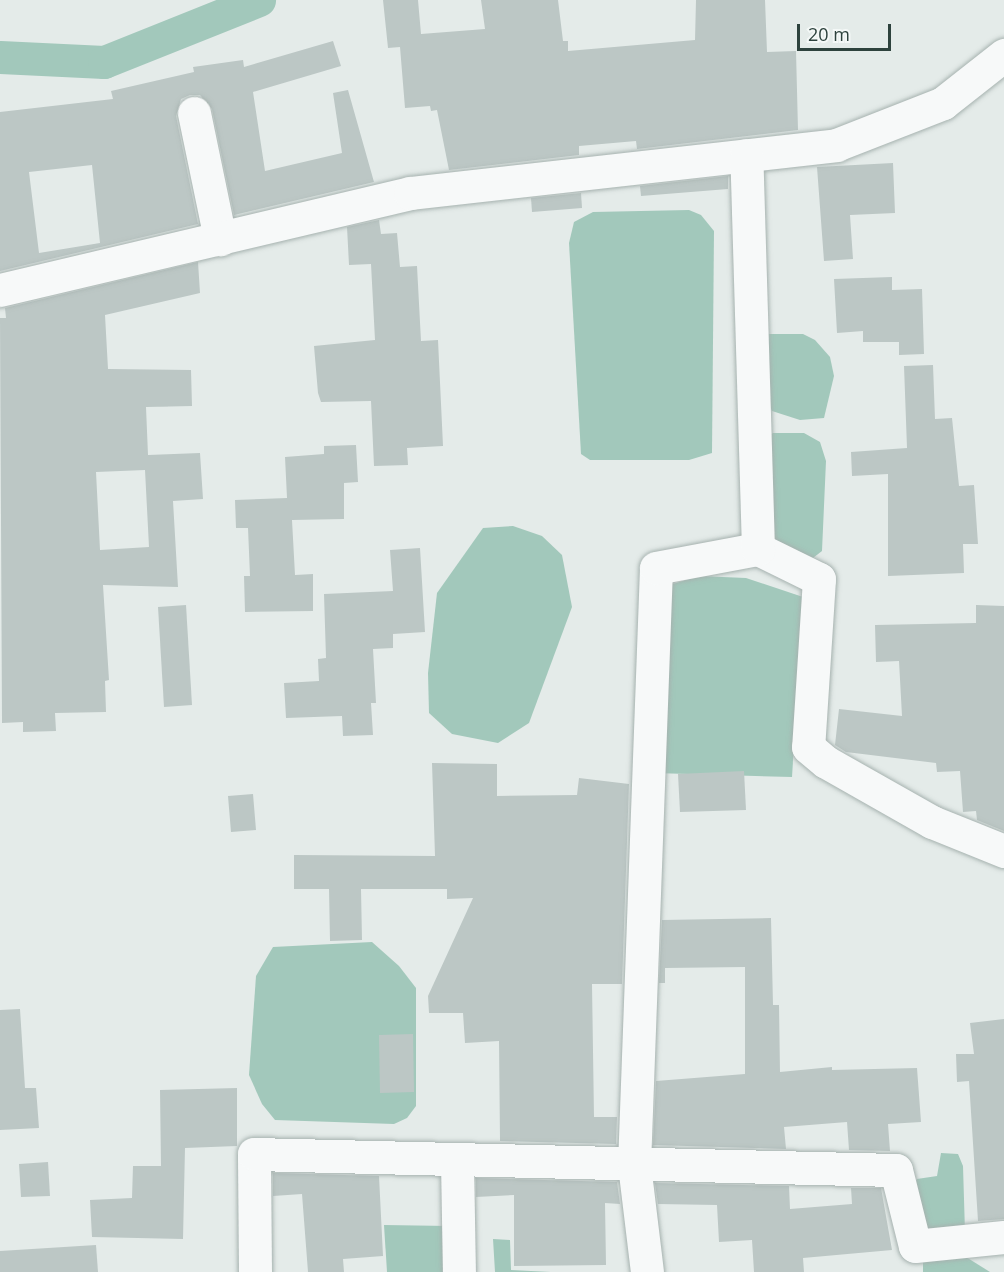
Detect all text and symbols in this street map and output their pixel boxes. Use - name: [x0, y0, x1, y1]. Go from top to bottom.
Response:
- scale bar: [800, 12, 894, 50]
- text: 20 m: [808, 22, 850, 46]

